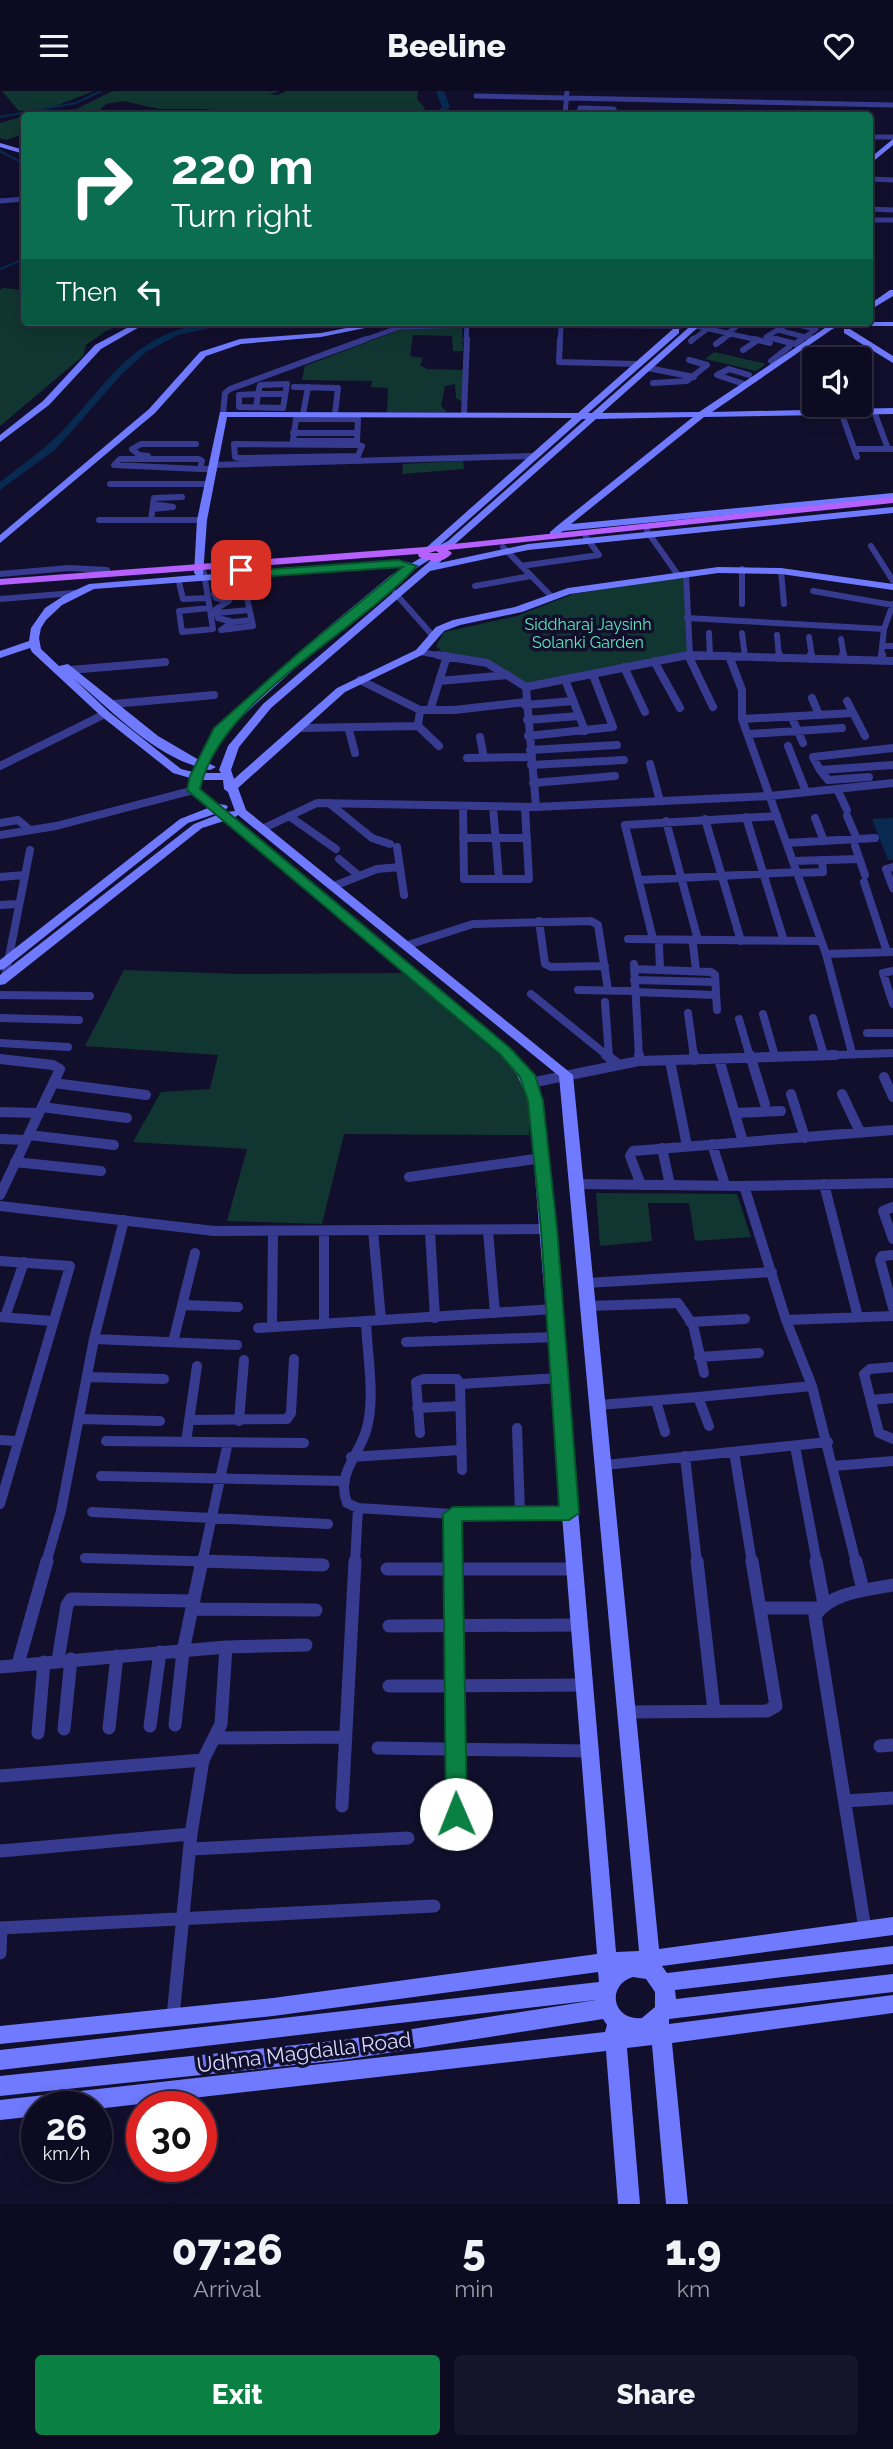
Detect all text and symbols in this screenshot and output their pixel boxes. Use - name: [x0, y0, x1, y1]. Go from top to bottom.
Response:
- icon: menu: [35, 27, 73, 65]
- text: Beeline: [387, 27, 506, 64]
- icon: heart: [820, 27, 858, 65]
- text: 220 m: [171, 138, 314, 195]
- icon: right: [56, 140, 147, 231]
- text: Turn right: [171, 197, 312, 234]
- icon: left: [131, 273, 169, 311]
- text: Then: [56, 277, 117, 307]
- map controls: [802, 347, 872, 417]
- button: sound: [802, 347, 872, 417]
- pin: [211, 540, 271, 600]
- icon: arrive: [222, 551, 260, 589]
- park label: Siddharaj Jaysinh Solanki Garden: [524, 615, 652, 652]
- position arrow: [419, 1777, 493, 1851]
- street label: Udhna Magdalla Road: [195, 2026, 413, 2078]
- speed limit sign: 30: [126, 2091, 217, 2182]
- text: 26: [46, 2107, 87, 2148]
- text: km/h: [43, 2143, 90, 2164]
- text: 07:26: [171, 2226, 283, 2275]
- text: 5: [462, 2226, 486, 2275]
- text: 1.9: [665, 2226, 722, 2275]
- text: Arrival: [193, 2275, 261, 2302]
- text: min: [454, 2275, 494, 2302]
- text: km: [677, 2275, 710, 2302]
- button: Exit: [35, 2355, 440, 2435]
- button: Share: [454, 2355, 858, 2435]

